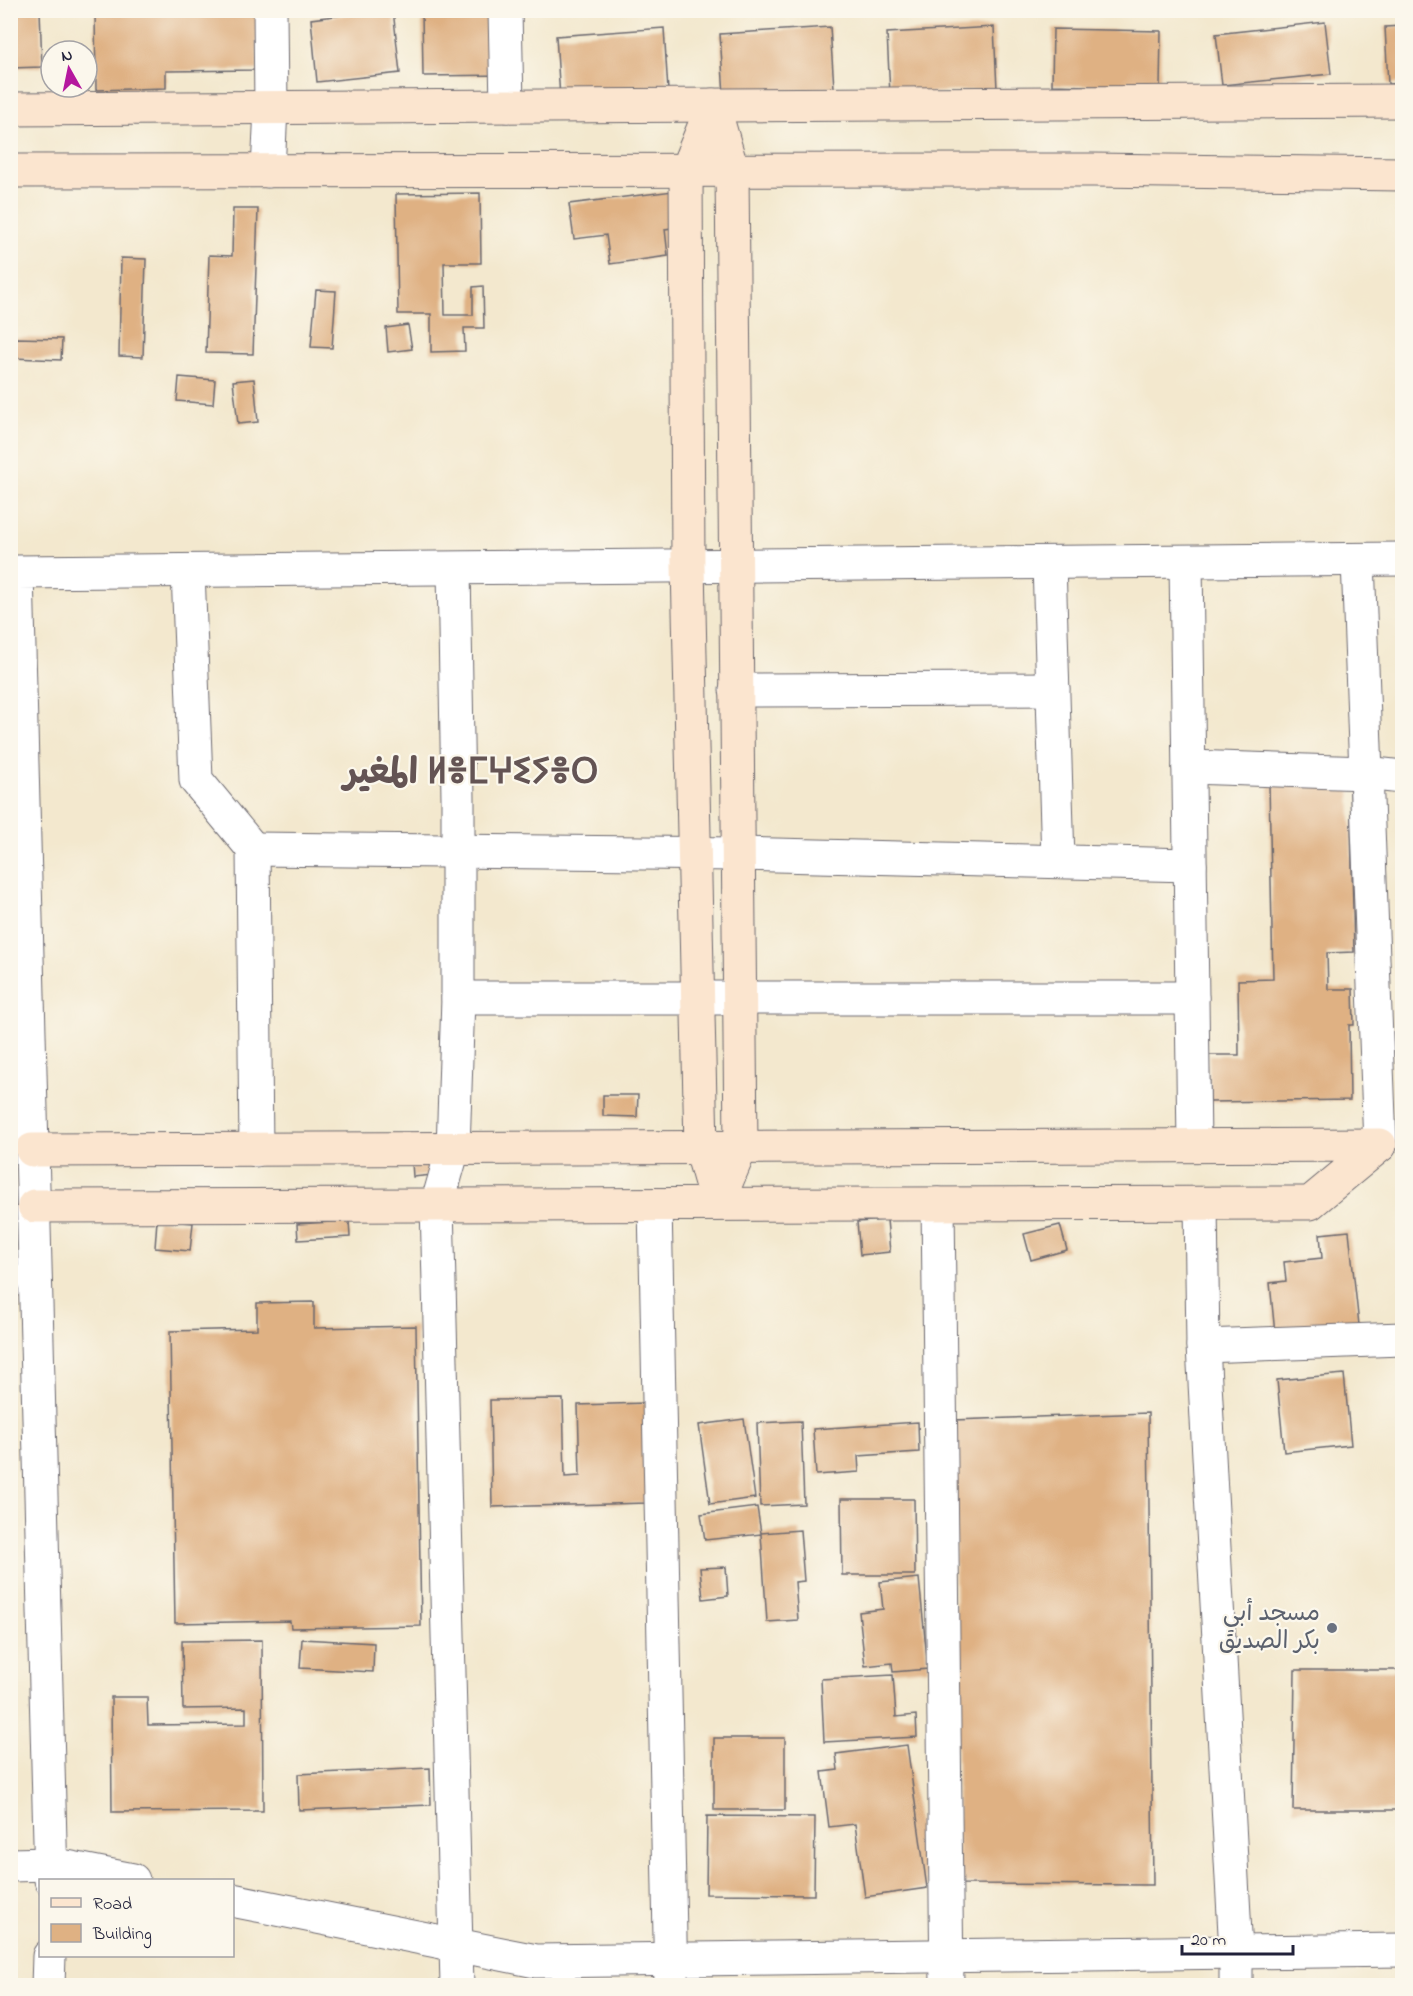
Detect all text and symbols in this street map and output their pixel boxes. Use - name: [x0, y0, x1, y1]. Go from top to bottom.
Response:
- north arrow: [39, 39, 99, 99]
- text: N: [60, 43, 74, 69]
- district label: المغير ⵍⴻⵎⵖⵉⵢⴻⵔ: [341, 748, 599, 801]
- place label: مسجد أبي بكر الصديق: [1219, 1597, 1320, 1660]
- marker: مسجد أبي بكر الصديق: [1325, 1621, 1339, 1635]
- legend: [39, 1879, 234, 1957]
- text: Road: [93, 1892, 132, 1918]
- scale bar: [1182, 1918, 1293, 1956]
- text: Building: [92, 1922, 152, 1949]
- text: 20 m: [1191, 1928, 1226, 1954]

